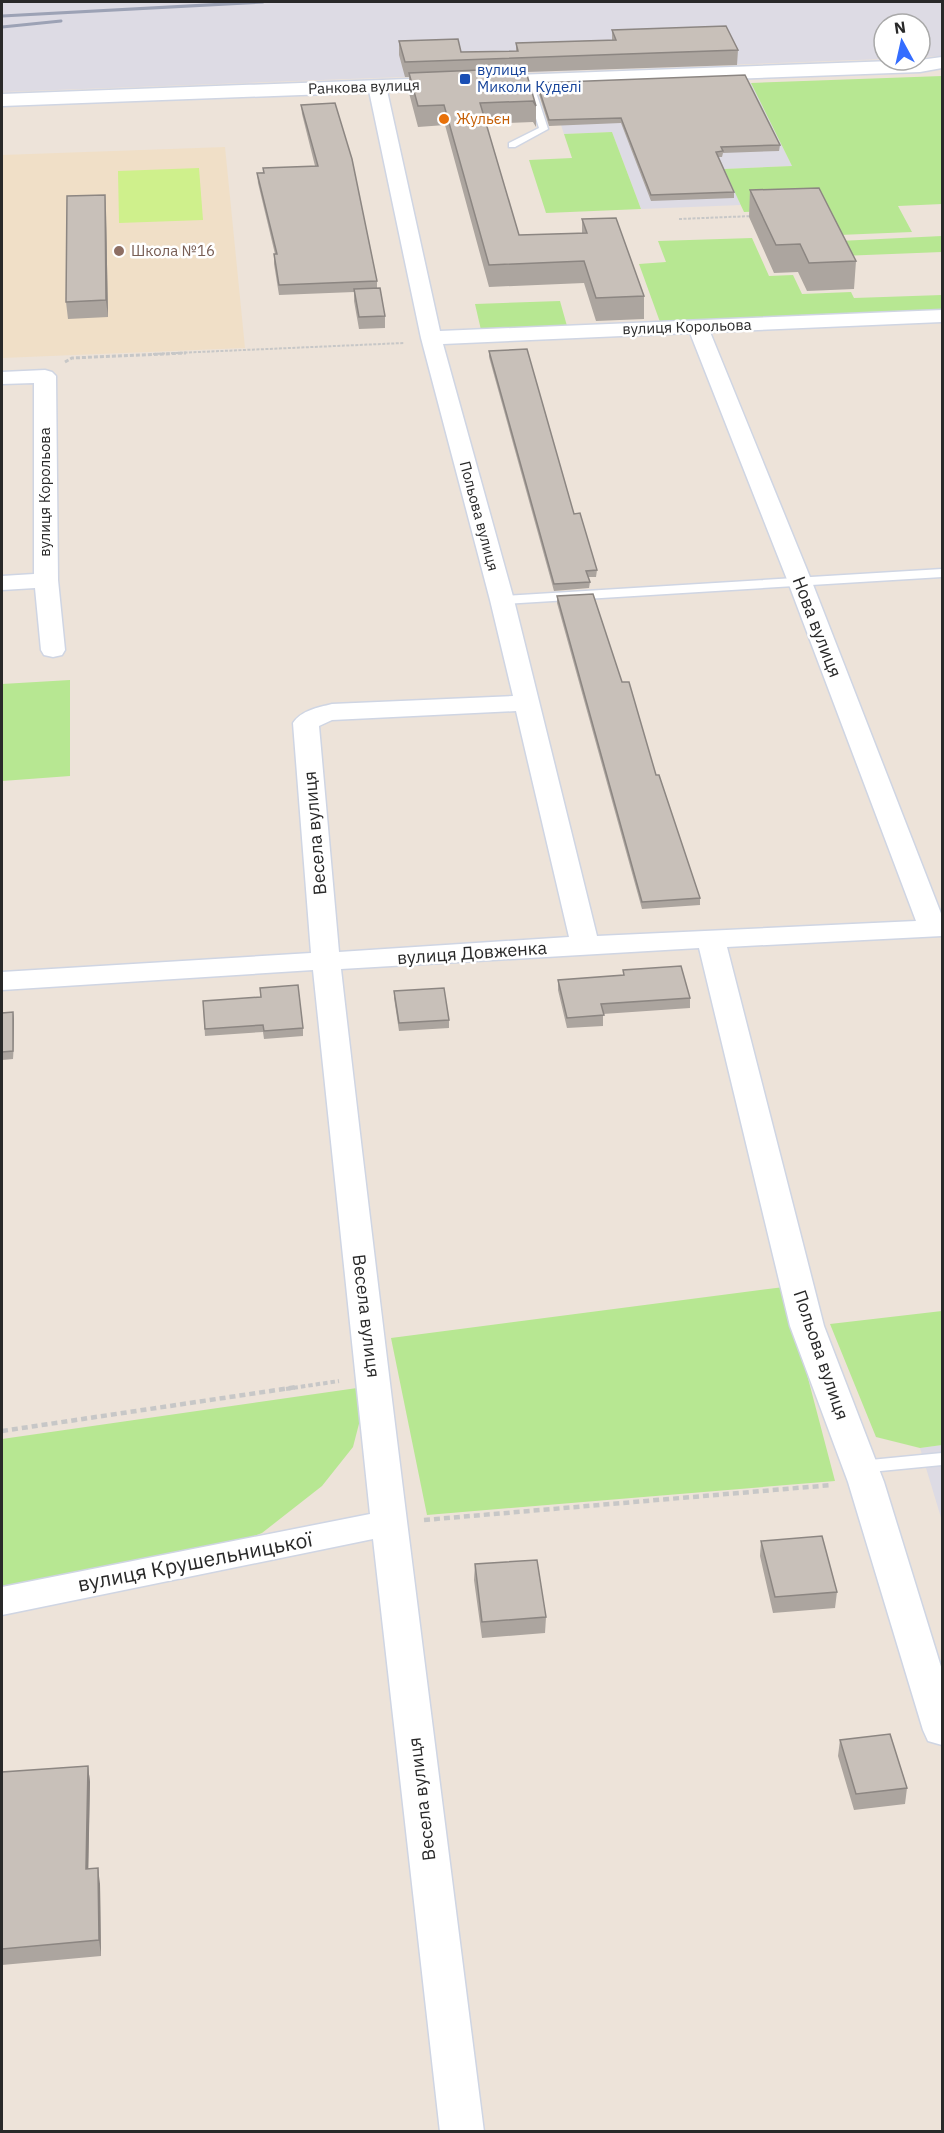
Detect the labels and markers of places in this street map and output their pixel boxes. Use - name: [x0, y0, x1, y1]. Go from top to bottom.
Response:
- place label: вулиця Миколи Куделі: [477, 60, 581, 96]
- marker: вулиця Миколи Куделі: [458, 72, 472, 86]
- place label: Жульєн: [456, 109, 510, 128]
- marker: Жульєн: [437, 112, 451, 126]
- place label: Школа №16: [131, 241, 215, 260]
- marker: Школа №16: [112, 244, 126, 258]

